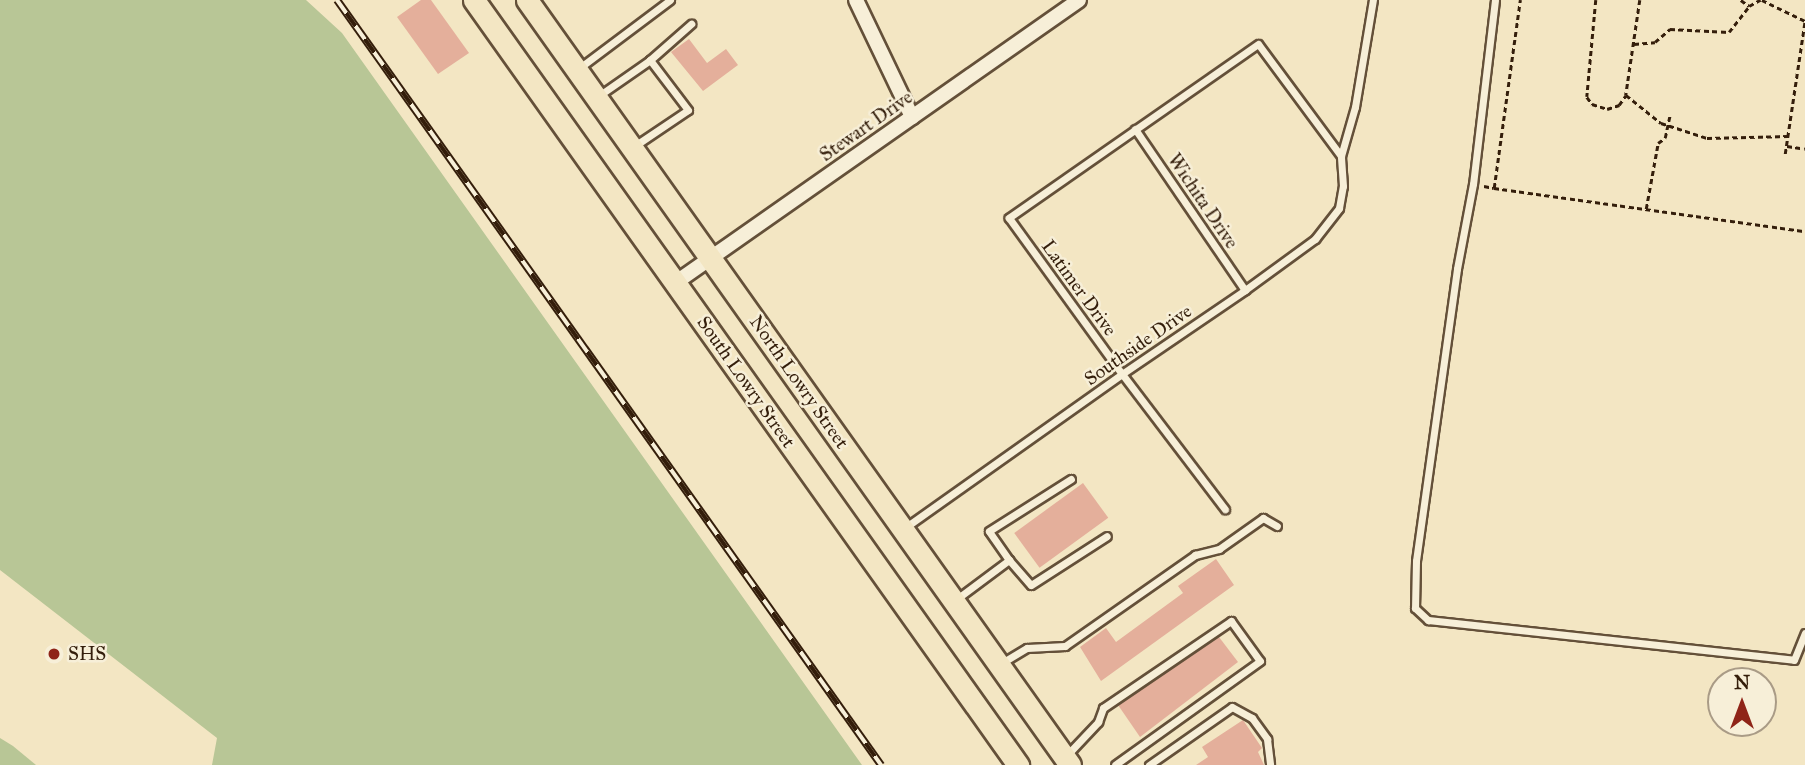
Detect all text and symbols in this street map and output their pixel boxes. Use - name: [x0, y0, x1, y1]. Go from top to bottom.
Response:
- street label: Stewart Drive: [815, 86, 917, 166]
- street label: Wichita Drive: [1163, 149, 1243, 253]
- street label: Latimer Drive: [1037, 236, 1121, 340]
- street label: Southside Drive: [1080, 300, 1196, 390]
- street label: North Lowry Street: [745, 311, 853, 453]
- street label: South Lowry Street: [692, 312, 800, 452]
- place label: SHS: [68, 643, 106, 665]
- marker: SHS: [46, 646, 62, 662]
- north arrow: [1707, 667, 1777, 737]
- text: N: [1734, 671, 1750, 694]

